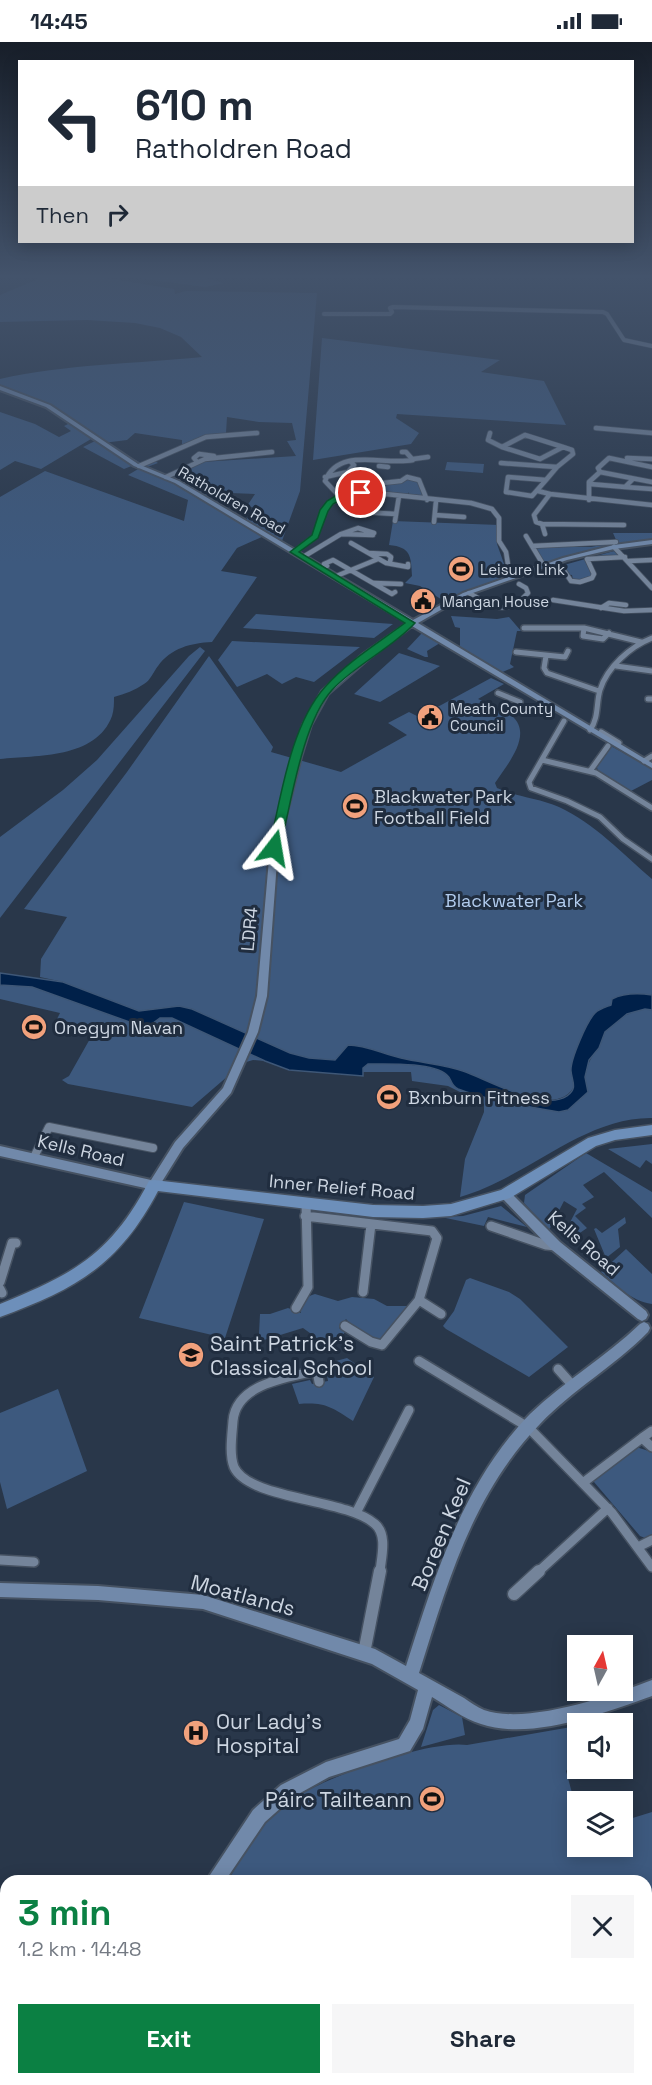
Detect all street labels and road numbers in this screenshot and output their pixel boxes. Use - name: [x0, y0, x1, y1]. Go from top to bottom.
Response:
- street label: Ratholdren Road: [175, 462, 289, 538]
- street label: LDR4: [236, 906, 262, 952]
- street label: Kells Road: [35, 1129, 127, 1171]
- street label: Inner Relief Road: [268, 1169, 416, 1205]
- street label: Kells Road: [543, 1205, 625, 1281]
- street label: Boreen Keel: [405, 1474, 477, 1594]
- street label: Moatlands: [188, 1568, 298, 1622]

